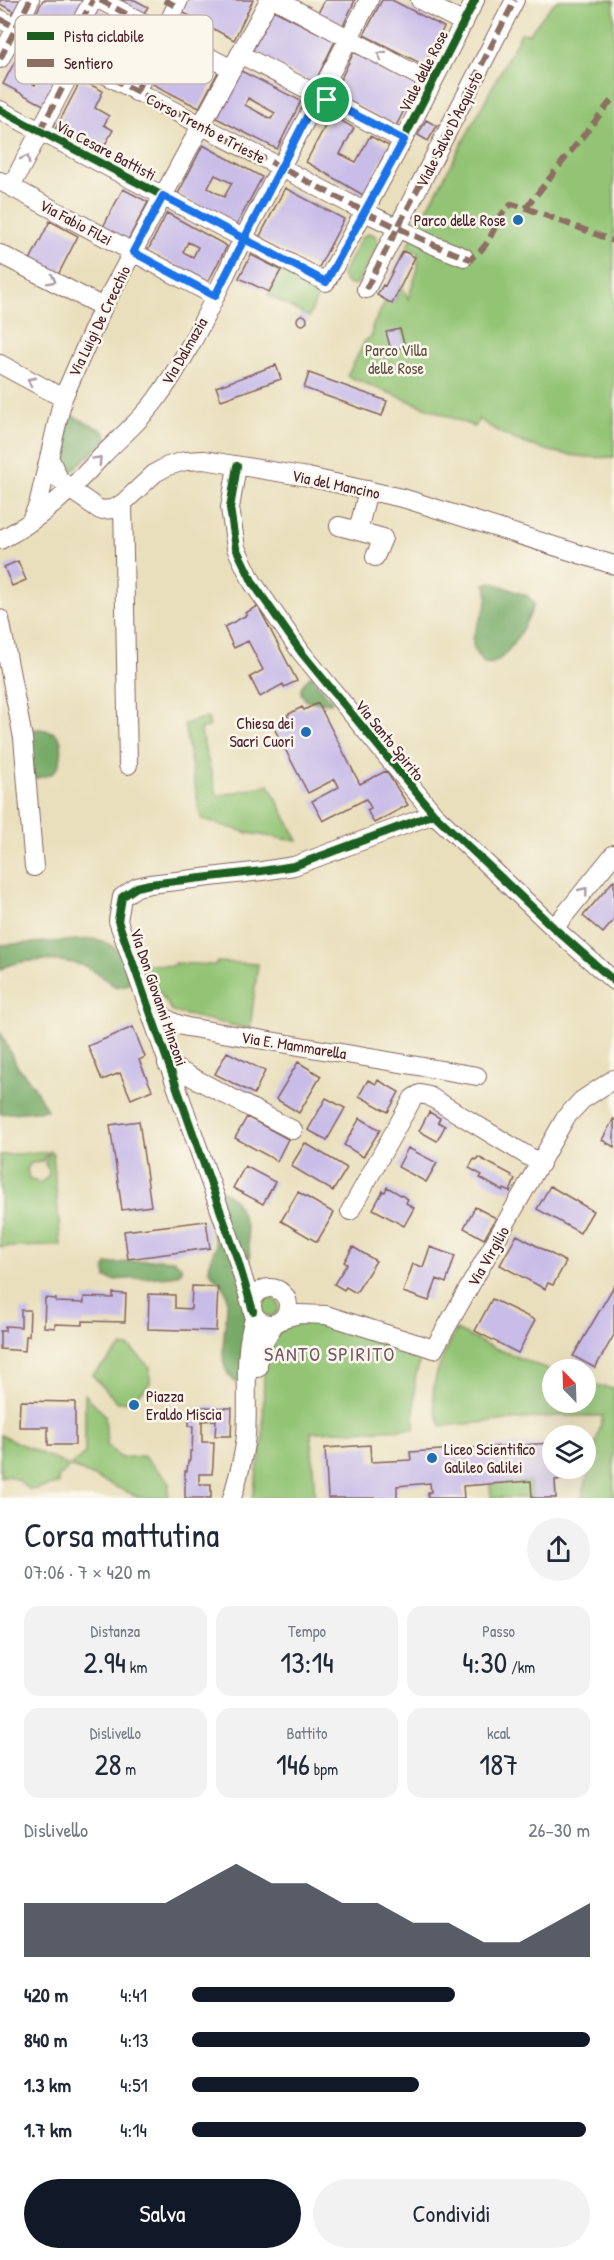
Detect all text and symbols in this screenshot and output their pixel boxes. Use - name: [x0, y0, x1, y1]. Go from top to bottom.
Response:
- legend: [15, 15, 213, 84]
- text: Pista ciclabile: [64, 25, 145, 47]
- street label: Viale delle Rose: [393, 26, 453, 116]
- one-way arrow: [377, 51, 387, 62]
- text: Sentiero: [64, 52, 114, 74]
- street label: Viale Salvo D'Acquisto: [410, 67, 488, 191]
- pin: [301, 74, 352, 125]
- icon: arrive: [310, 83, 343, 116]
- street label: Corso Trento e Trieste: [142, 87, 270, 169]
- street label: Via Cesare Battisti: [52, 114, 160, 186]
- one-way arrow: [18, 155, 30, 166]
- street label: Via Fabio Filzi: [36, 194, 116, 250]
- place label: Parco delle Rose: [414, 209, 507, 231]
- marker: Parco delle Rose: [511, 213, 525, 227]
- street label: Via Luigi De Crecchio: [63, 261, 136, 380]
- one-way arrow: [45, 273, 56, 285]
- street label: Via Dalmazia: [156, 313, 212, 389]
- park label: Parco Villa delle Rose: [365, 339, 427, 379]
- one-way arrow: [27, 377, 38, 388]
- one-way arrow: [91, 457, 102, 467]
- street label: Via del Mancino: [290, 464, 383, 504]
- street label: Via Santo Spirito: [350, 695, 430, 786]
- place label: Chiesa dei Sacri Cuori: [229, 712, 294, 752]
- marker: Chiesa dei Sacri Cuori: [299, 725, 313, 739]
- one-way arrow: [577, 887, 588, 898]
- street label: Via Don Giovanni Minzoni: [125, 925, 193, 1069]
- street label: Via E. Mammarella: [240, 1026, 348, 1064]
- street label: Via Virgilio: [462, 1221, 514, 1290]
- district label: SANTO SPIRITO: [264, 1340, 396, 1367]
- north arrow: [542, 1359, 596, 1413]
- map controls: [542, 1359, 596, 1479]
- place label: Piazza Eraldo Miscia: [146, 1385, 221, 1425]
- marker: Piazza Eraldo Miscia: [127, 1398, 141, 1412]
- button: layers: [542, 1425, 596, 1479]
- place label: Liceo Scientifico Galileo Galilei: [444, 1438, 536, 1478]
- marker: Liceo Scientifico Galileo Galilei: [425, 1451, 439, 1465]
- text: Corsa mattutina: [24, 1513, 219, 1557]
- button: share: [527, 1518, 590, 1581]
- text: 07:06 · 7 × 420 m: [24, 1558, 151, 1585]
- text: Distanza: [91, 1620, 140, 1642]
- text: Tempo: [288, 1620, 326, 1642]
- text: Passo: [482, 1620, 515, 1642]
- text: 2.94: [83, 1642, 126, 1682]
- text: 13:14: [280, 1642, 334, 1682]
- text: 4:30: [462, 1642, 507, 1682]
- text: km: [126, 1656, 147, 1678]
- text: /km: [507, 1656, 535, 1678]
- text: Dislivello: [90, 1722, 141, 1744]
- text: Battito: [287, 1722, 327, 1744]
- text: kcal: [487, 1722, 510, 1744]
- text: 28: [95, 1744, 122, 1784]
- text: 146: [276, 1744, 310, 1784]
- text: 187: [479, 1744, 518, 1784]
- text: m: [122, 1758, 136, 1780]
- text: bpm: [310, 1758, 338, 1780]
- text: Dislivello: [24, 1816, 88, 1843]
- text: 26–30 m: [528, 1816, 590, 1843]
- text: 420 m: [24, 1981, 68, 2008]
- text: 4:41: [120, 1981, 147, 2008]
- text: 840 m: [24, 2026, 67, 2053]
- text: 4:13: [120, 2026, 148, 2053]
- text: 1.3 km: [24, 2071, 71, 2098]
- text: 4:51: [120, 2071, 148, 2098]
- text: 1.7 km: [24, 2116, 72, 2143]
- text: 4:14: [120, 2116, 147, 2143]
- button: Salva: [24, 2179, 301, 2248]
- button: Condividi: [313, 2179, 590, 2248]

